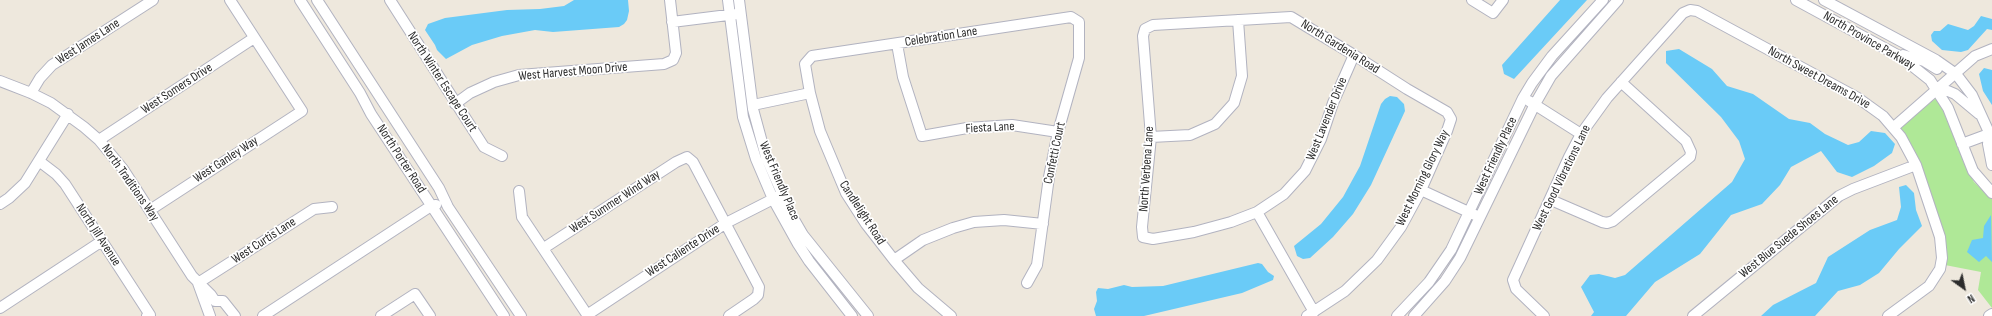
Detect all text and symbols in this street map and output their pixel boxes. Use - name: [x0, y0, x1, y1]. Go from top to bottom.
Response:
- street label: North Province Parkway: [1820, 8, 1918, 74]
- street label: West James Lane: [53, 16, 123, 68]
- street label: North Gardenia Road: [1298, 17, 1382, 77]
- street label: Celebration Lane: [904, 24, 978, 50]
- street label: North Winter Escape Court: [404, 29, 480, 135]
- street label: North Sweet Dreams Drive: [1765, 43, 1873, 113]
- street label: West Harvest Moon Drive: [518, 59, 628, 85]
- street label: West Somers Drive: [139, 60, 215, 118]
- street label: West Lavender Drive: [1303, 75, 1351, 163]
- street label: West Friendly Place: [1471, 115, 1521, 197]
- street label: Fiesta Lane: [965, 119, 1015, 137]
- street label: Confetti Court: [1041, 121, 1069, 185]
- street label: North Porter Road: [373, 122, 429, 196]
- street label: West Good Vibrations Lane: [1530, 123, 1594, 233]
- street label: North Verbena Lane: [1136, 126, 1158, 212]
- street label: West Morning Glory Way: [1393, 127, 1453, 229]
- street label: West Ganley Way: [191, 133, 261, 187]
- street label: West Friendly Place: [755, 139, 803, 223]
- street label: North Traditions Way: [98, 142, 162, 224]
- street label: West Summer Wind Way: [567, 167, 663, 237]
- street label: Candlelight Road: [835, 178, 889, 248]
- street label: West Blue Suede Shoes Lane: [1736, 192, 1842, 282]
- street label: North Jill Avenue: [72, 201, 124, 269]
- street label: West Curtis Lane: [229, 214, 299, 268]
- street label: West Caliente Drive: [643, 221, 723, 281]
- north arrow: [1944, 268, 1984, 308]
- text: N: [1965, 291, 1977, 306]

